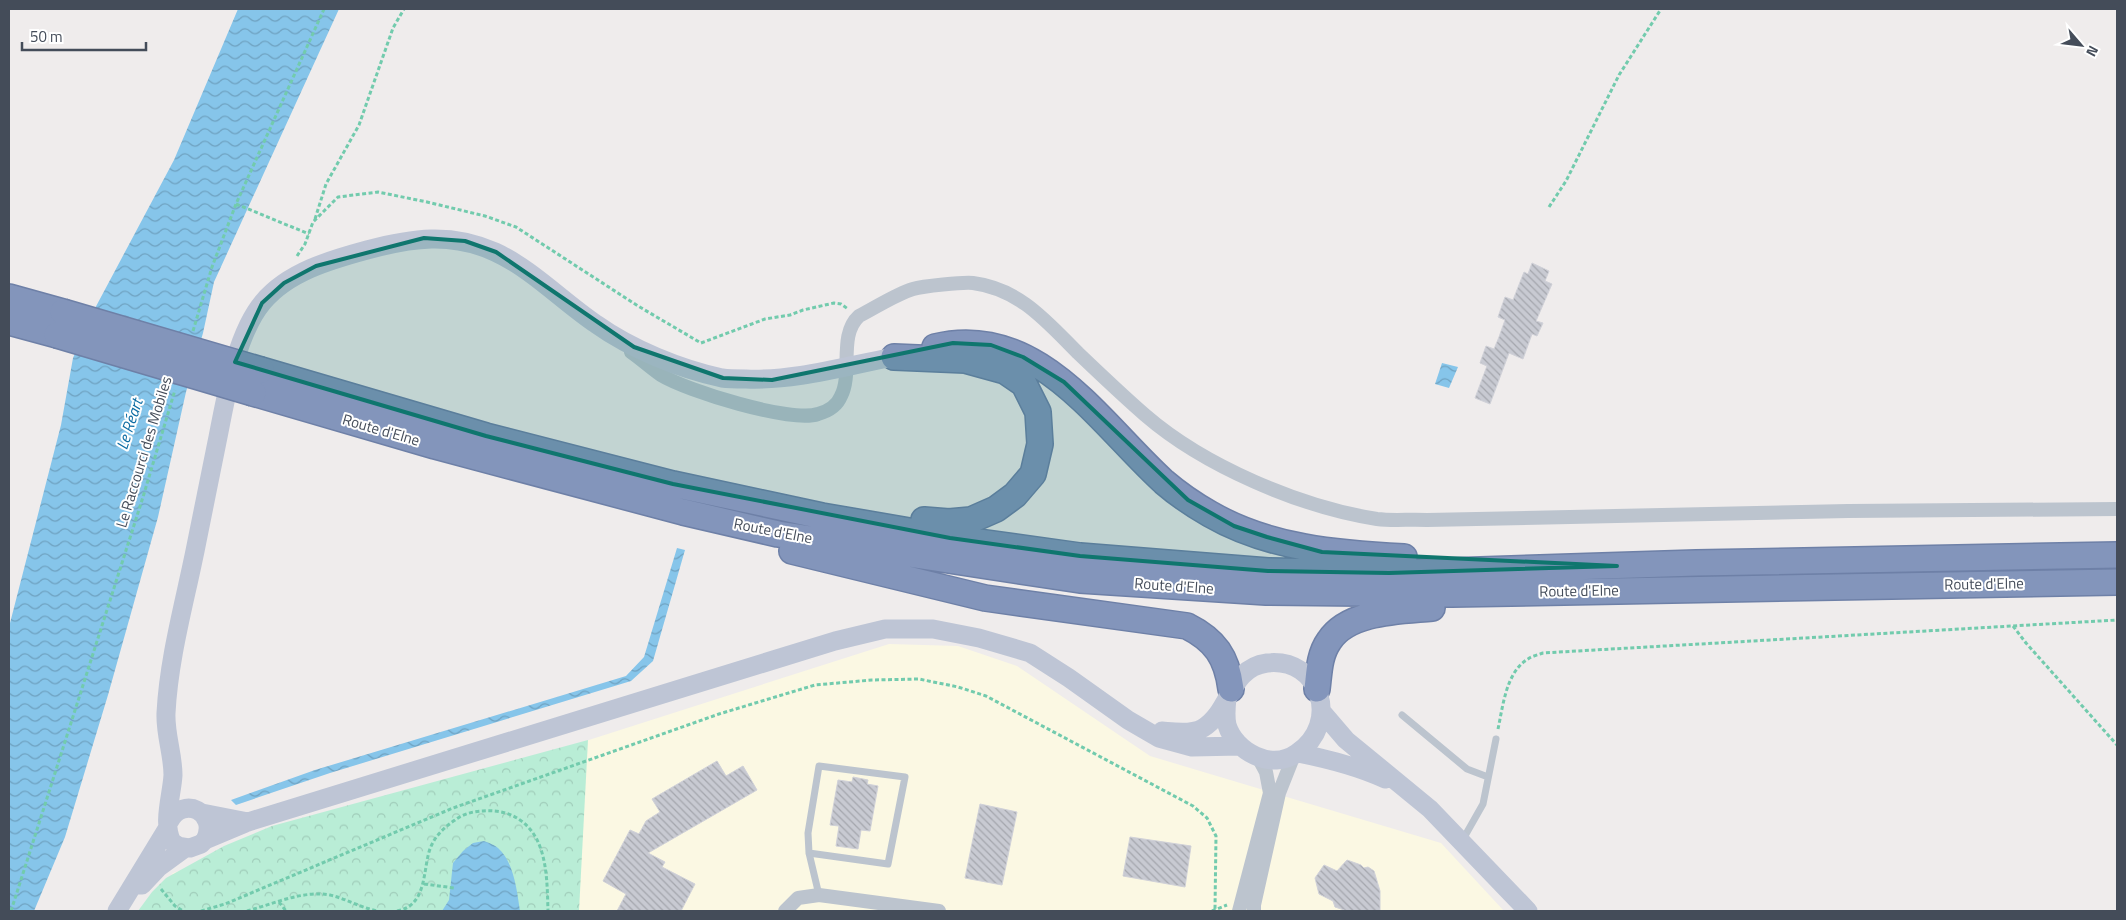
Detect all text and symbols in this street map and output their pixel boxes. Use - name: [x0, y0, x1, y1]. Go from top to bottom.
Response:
- scale bar: [22, 20, 146, 52]
- north arrow: [2056, 20, 2106, 70]
- text: 50 m: [30, 25, 63, 48]
- text: N: [2081, 42, 2104, 61]
- street label: Le Raccourci des Mobiles: [110, 373, 177, 530]
- water label: Le Réart: [110, 394, 149, 452]
- street label: Route d'Elne: [340, 407, 423, 452]
- street label: Route d'Elne: [732, 512, 814, 549]
- street label: Route d'Elne: [1134, 571, 1215, 600]
- street label: Route d'Elne: [1944, 571, 2024, 596]
- street label: Route d'Elne: [1539, 578, 1619, 603]

